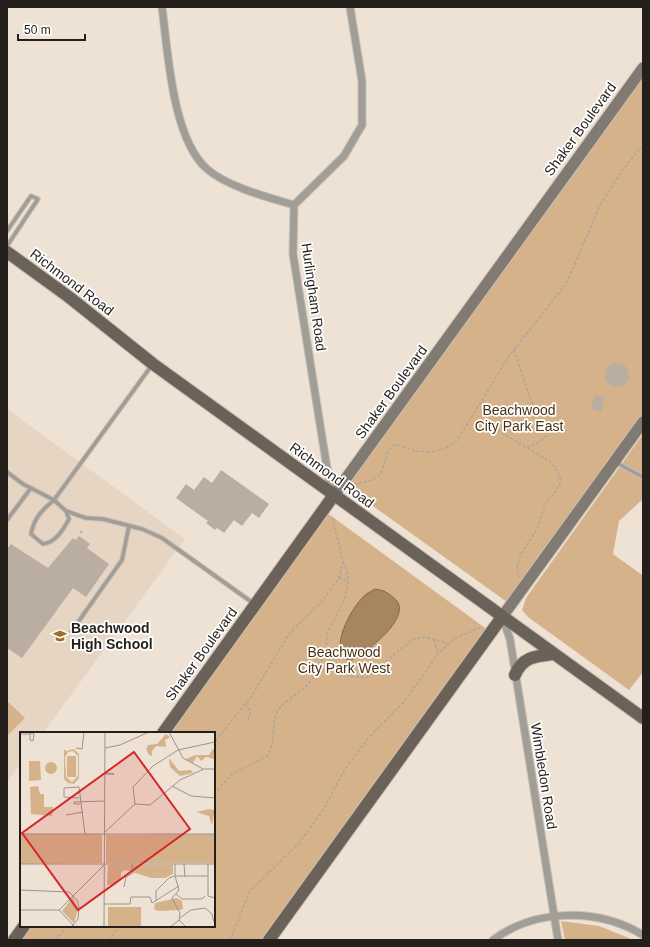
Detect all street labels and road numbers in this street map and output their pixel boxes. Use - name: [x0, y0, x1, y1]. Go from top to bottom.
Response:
- street label: Shaker Boulevard: [541, 79, 619, 179]
- street label: Hurlingham Road: [298, 242, 330, 352]
- street label: Richmond Road: [27, 245, 117, 319]
- street label: Shaker Boulevard: [352, 342, 430, 442]
- street label: Richmond Road: [287, 439, 377, 511]
- street label: Shaker Boulevard: [162, 604, 240, 704]
- street label: Wimbledon Road: [528, 722, 560, 830]

